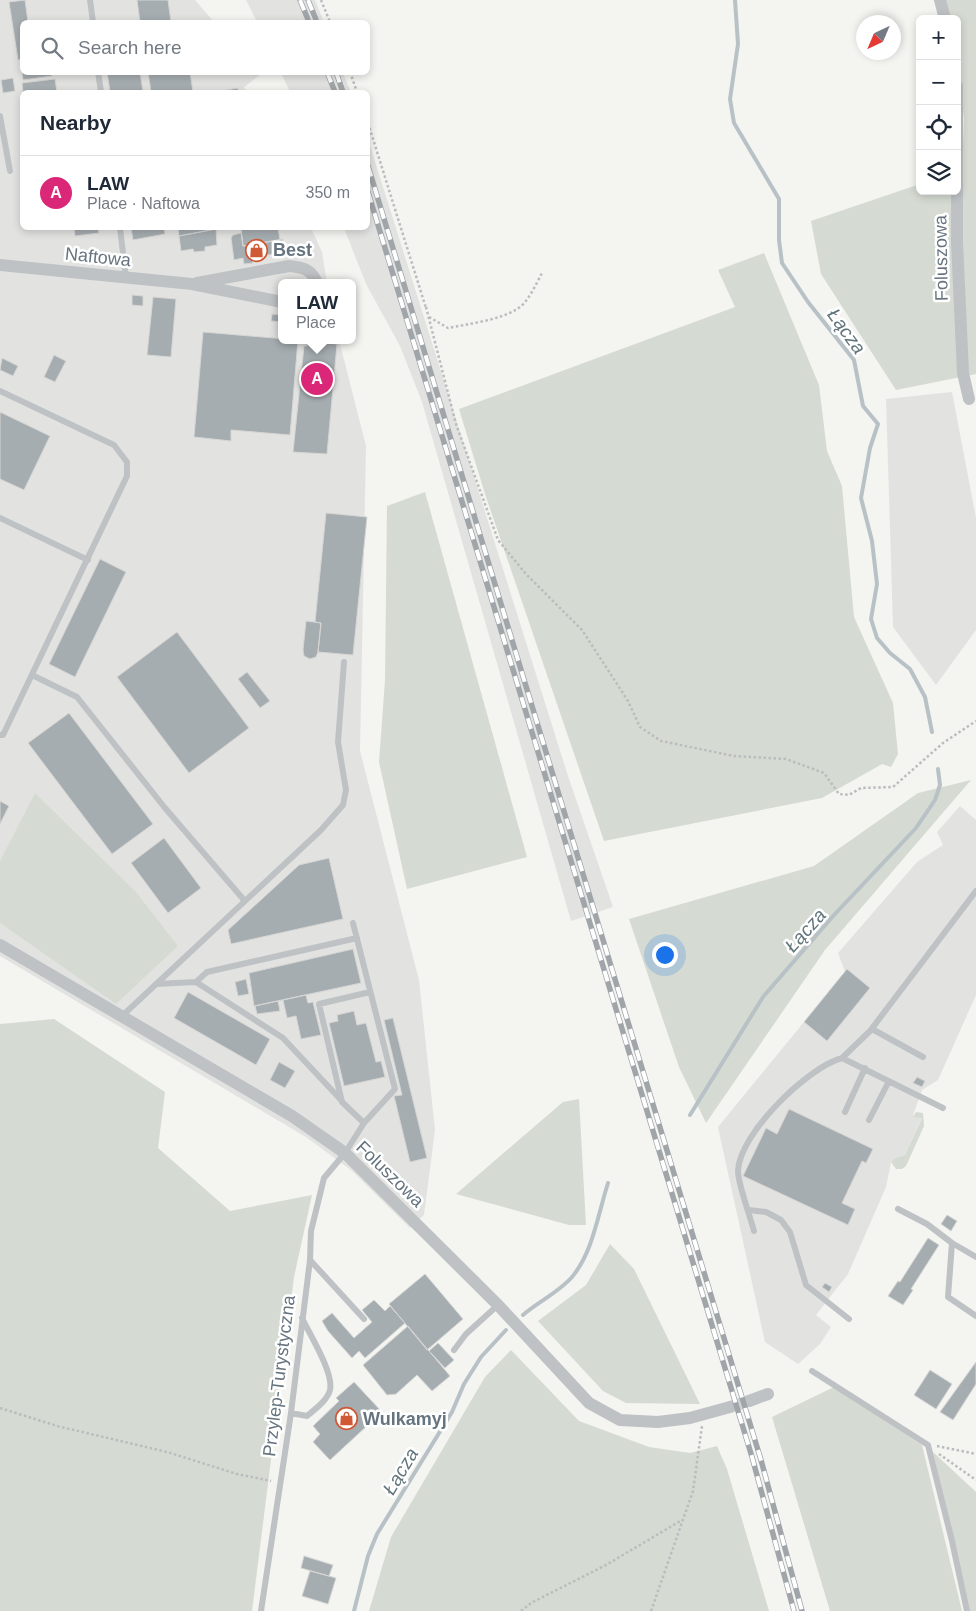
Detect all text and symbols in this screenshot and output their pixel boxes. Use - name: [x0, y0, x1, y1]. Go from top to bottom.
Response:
- north arrow: [856, 15, 901, 60]
- map controls: [916, 15, 961, 195]
- button: +: [916, 15, 961, 60]
- search box: [20, 20, 370, 75]
- icon: search: [38, 34, 66, 62]
- text: Search here: [78, 37, 182, 58]
- button: −: [916, 60, 961, 105]
- button: locate: [916, 105, 961, 150]
- text: Nearby: [40, 111, 111, 134]
- button: layers: [916, 150, 961, 195]
- text: LAW: [87, 173, 129, 194]
- text: A: [50, 184, 62, 201]
- text: 350 m: [306, 184, 350, 201]
- text: Place · Naftowa: [87, 195, 200, 212]
- street label: Foluszowa: [930, 214, 952, 301]
- shop icon: Best: [245, 238, 269, 262]
- place label: Best: [273, 240, 312, 260]
- street label: Naftowa: [64, 244, 133, 270]
- popup: [278, 279, 356, 344]
- text: LAW: [296, 292, 338, 313]
- water label: Łącza: [823, 305, 870, 358]
- text: Place: [296, 314, 336, 331]
- pin: A: [301, 360, 333, 398]
- water label: Łącza: [781, 904, 830, 956]
- your location: [652, 942, 678, 968]
- street label: Foluszowa: [352, 1137, 429, 1212]
- street label: Przylep-Turystyczna: [259, 1293, 299, 1458]
- shop icon: Wulkamyj: [335, 1407, 359, 1431]
- place label: Wulkamyj: [363, 1409, 447, 1429]
- water label: Łącza: [378, 1444, 422, 1498]

